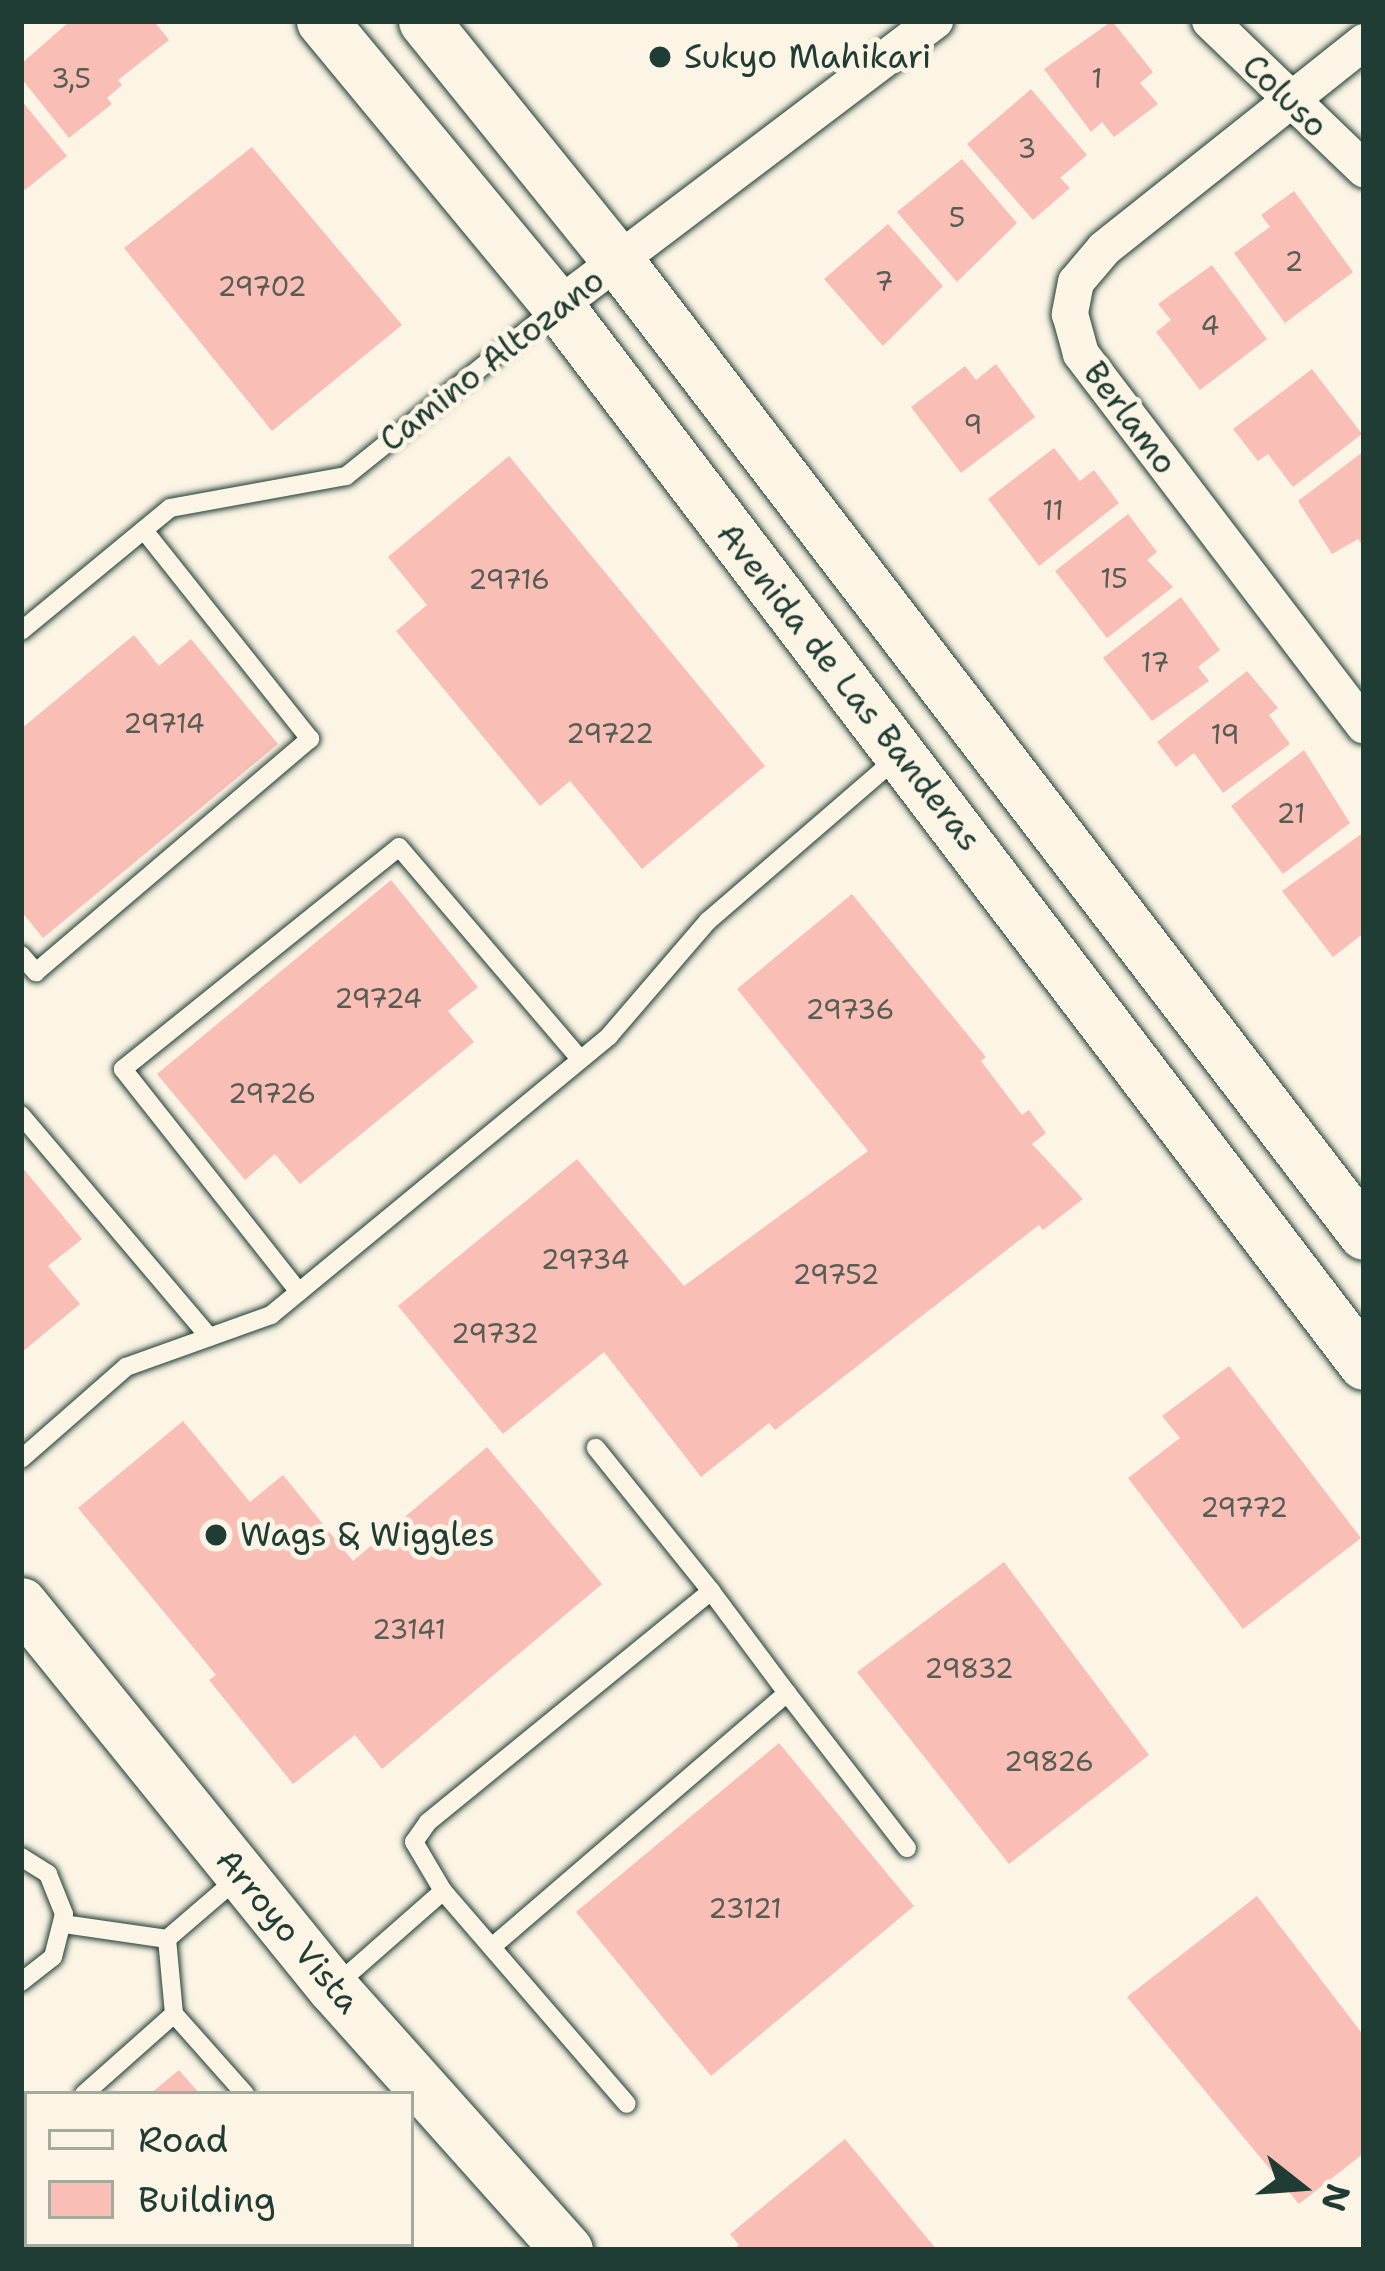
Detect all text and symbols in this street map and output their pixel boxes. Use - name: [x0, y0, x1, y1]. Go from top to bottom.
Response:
- place label: Sukyo Mahikari: [684, 37, 931, 77]
- marker: Sukyo Mahikari: [647, 44, 673, 70]
- street label: Coluso: [1234, 46, 1336, 146]
- house number: 3,5: [51, 63, 91, 95]
- house number: 1: [1091, 63, 1103, 95]
- house number: 3: [1018, 133, 1036, 165]
- house number: 5: [949, 202, 965, 234]
- house number: 2: [1285, 246, 1303, 278]
- street label: Camino Altozano: [372, 260, 612, 460]
- house number: 7: [875, 266, 893, 298]
- house number: 29702: [217, 271, 307, 303]
- house number: 4: [1201, 310, 1219, 342]
- street label: Berlamo: [1075, 354, 1185, 482]
- house number: 9: [964, 409, 982, 441]
- house number: 11: [1042, 495, 1064, 527]
- street label: Avenida de Las Banderas: [709, 515, 989, 859]
- house number: 15: [1100, 563, 1128, 595]
- house number: 29716: [468, 564, 550, 596]
- house number: 17: [1141, 647, 1169, 679]
- house number: 29714: [123, 708, 205, 740]
- house number: 29722: [566, 718, 654, 750]
- house number: 19: [1210, 719, 1240, 751]
- house number: 21: [1277, 798, 1305, 830]
- house number: 29724: [334, 983, 422, 1015]
- house number: 29736: [806, 994, 894, 1026]
- house number: 29726: [228, 1078, 316, 1110]
- house number: 29734: [541, 1244, 629, 1276]
- house number: 29752: [793, 1259, 879, 1291]
- house number: 29732: [451, 1318, 539, 1350]
- house number: 29772: [1200, 1492, 1288, 1524]
- place label: Wags & Wiggles: [240, 1515, 495, 1555]
- marker: Wags & Wiggles: [203, 1522, 229, 1548]
- house number: 23141: [372, 1614, 446, 1646]
- house number: 29832: [924, 1653, 1014, 1685]
- house number: 29826: [1004, 1746, 1094, 1778]
- street label: Arroyo Vista: [208, 1841, 368, 2021]
- house number: 23121: [708, 1893, 782, 1925]
- legend: [24, 2091, 414, 2247]
- text: Road: [138, 2115, 228, 2164]
- north arrow: [1241, 2127, 1361, 2247]
- text: Building: [138, 2175, 276, 2224]
- text: N: [1311, 2179, 1361, 2217]

